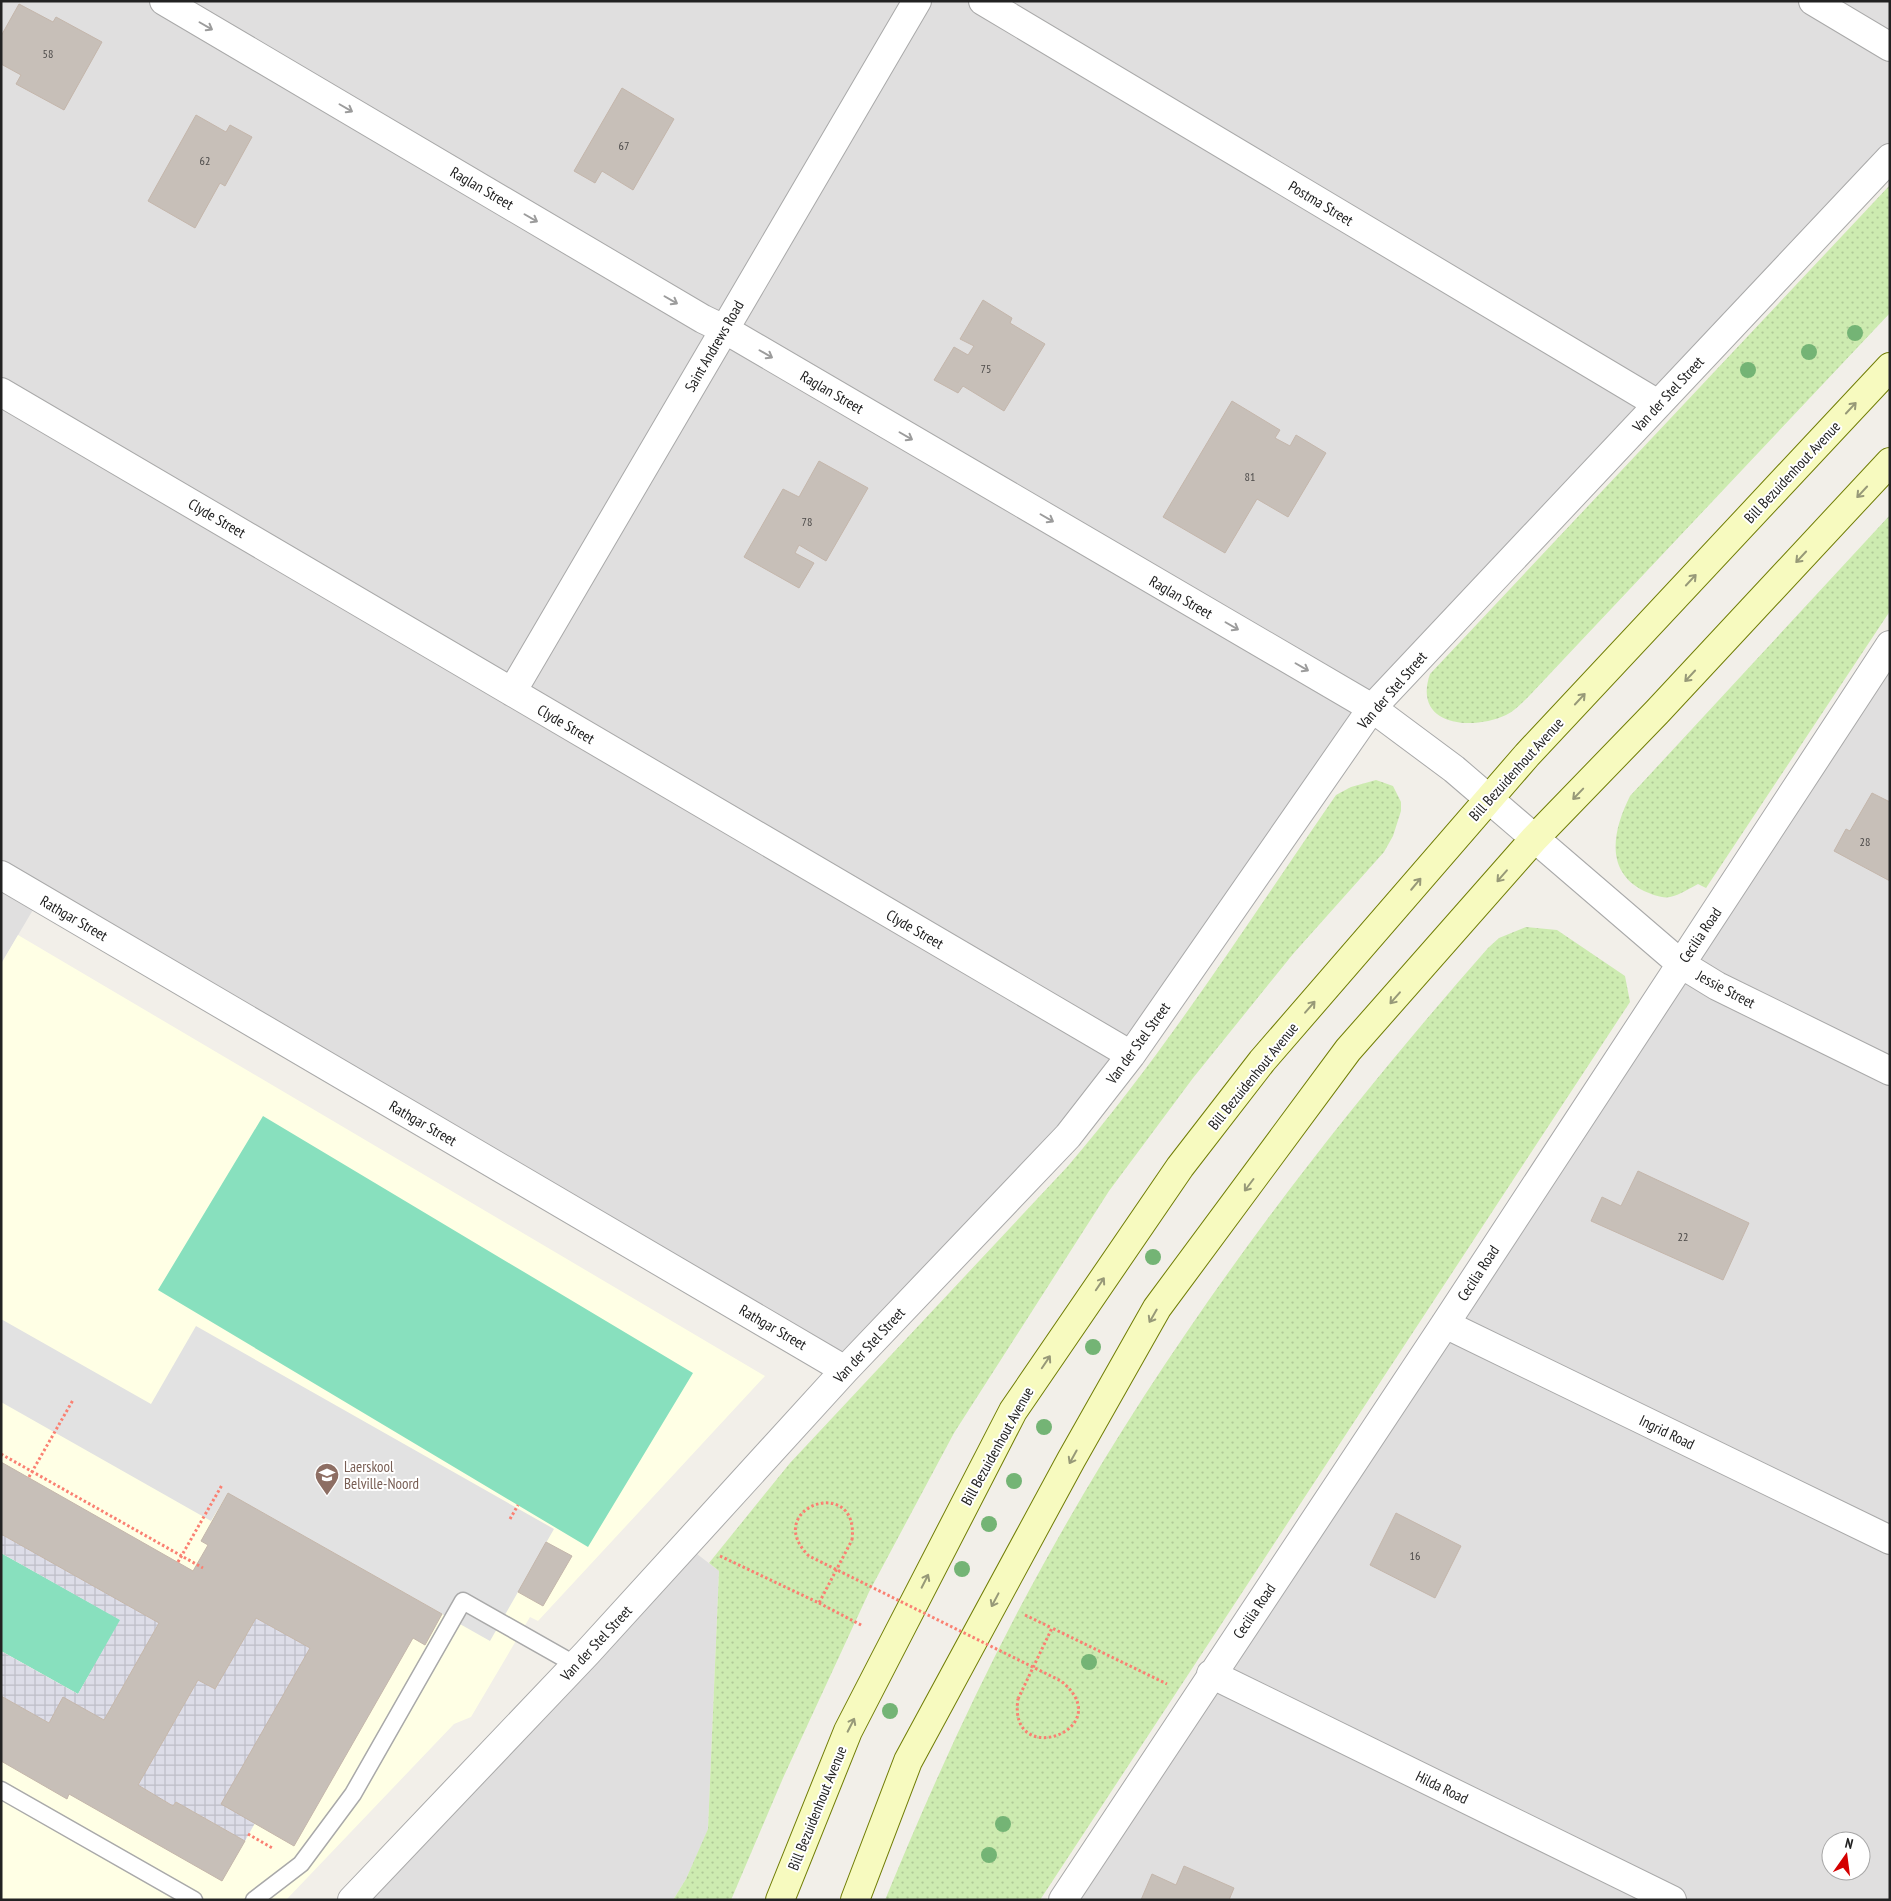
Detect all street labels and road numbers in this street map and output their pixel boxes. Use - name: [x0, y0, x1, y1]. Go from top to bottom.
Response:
- street label: Raglan Street: [447, 162, 517, 214]
- street label: Postma Street: [1285, 176, 1357, 230]
- street label: Saint Andrews Road: [680, 297, 748, 395]
- street label: Van der Stel Street: [1627, 352, 1708, 436]
- street label: Raglan Street: [797, 366, 867, 418]
- street label: Bill Bezuidenhout Avenue: [1740, 417, 1844, 527]
- street label: Clyde Street: [185, 494, 249, 542]
- street label: Raglan Street: [1146, 571, 1216, 623]
- street label: Van der Stel Street: [1353, 647, 1431, 733]
- street label: Clyde Street: [534, 700, 598, 748]
- street label: Bill Bezuidenhout Avenue: [1465, 713, 1567, 825]
- street label: Rathgar Street: [37, 891, 111, 945]
- street label: Cecilia Road: [1675, 904, 1725, 966]
- street label: Clyde Street: [883, 905, 947, 953]
- street label: Jessie Street: [1693, 965, 1759, 1012]
- street label: Van der Stel Street: [1101, 998, 1174, 1088]
- street label: Bill Bezuidenhout Avenue: [1204, 1019, 1302, 1133]
- street label: Rathgar Street: [386, 1096, 460, 1150]
- street label: Cecilia Road: [1453, 1242, 1503, 1304]
- street label: Rathgar Street: [736, 1300, 810, 1354]
- street label: Van der Stel Street: [828, 1303, 909, 1387]
- street label: Bill Bezuidenhout Avenue: [957, 1383, 1037, 1509]
- street label: Ingrid Road: [1636, 1410, 1698, 1454]
- street label: Cecilia Road: [1229, 1580, 1279, 1642]
- street label: Van der Stel Street: [555, 1601, 636, 1685]
- street label: Bill Bezuidenhout Avenue: [783, 1743, 851, 1873]
- street label: Hilda Road: [1413, 1766, 1471, 1808]

